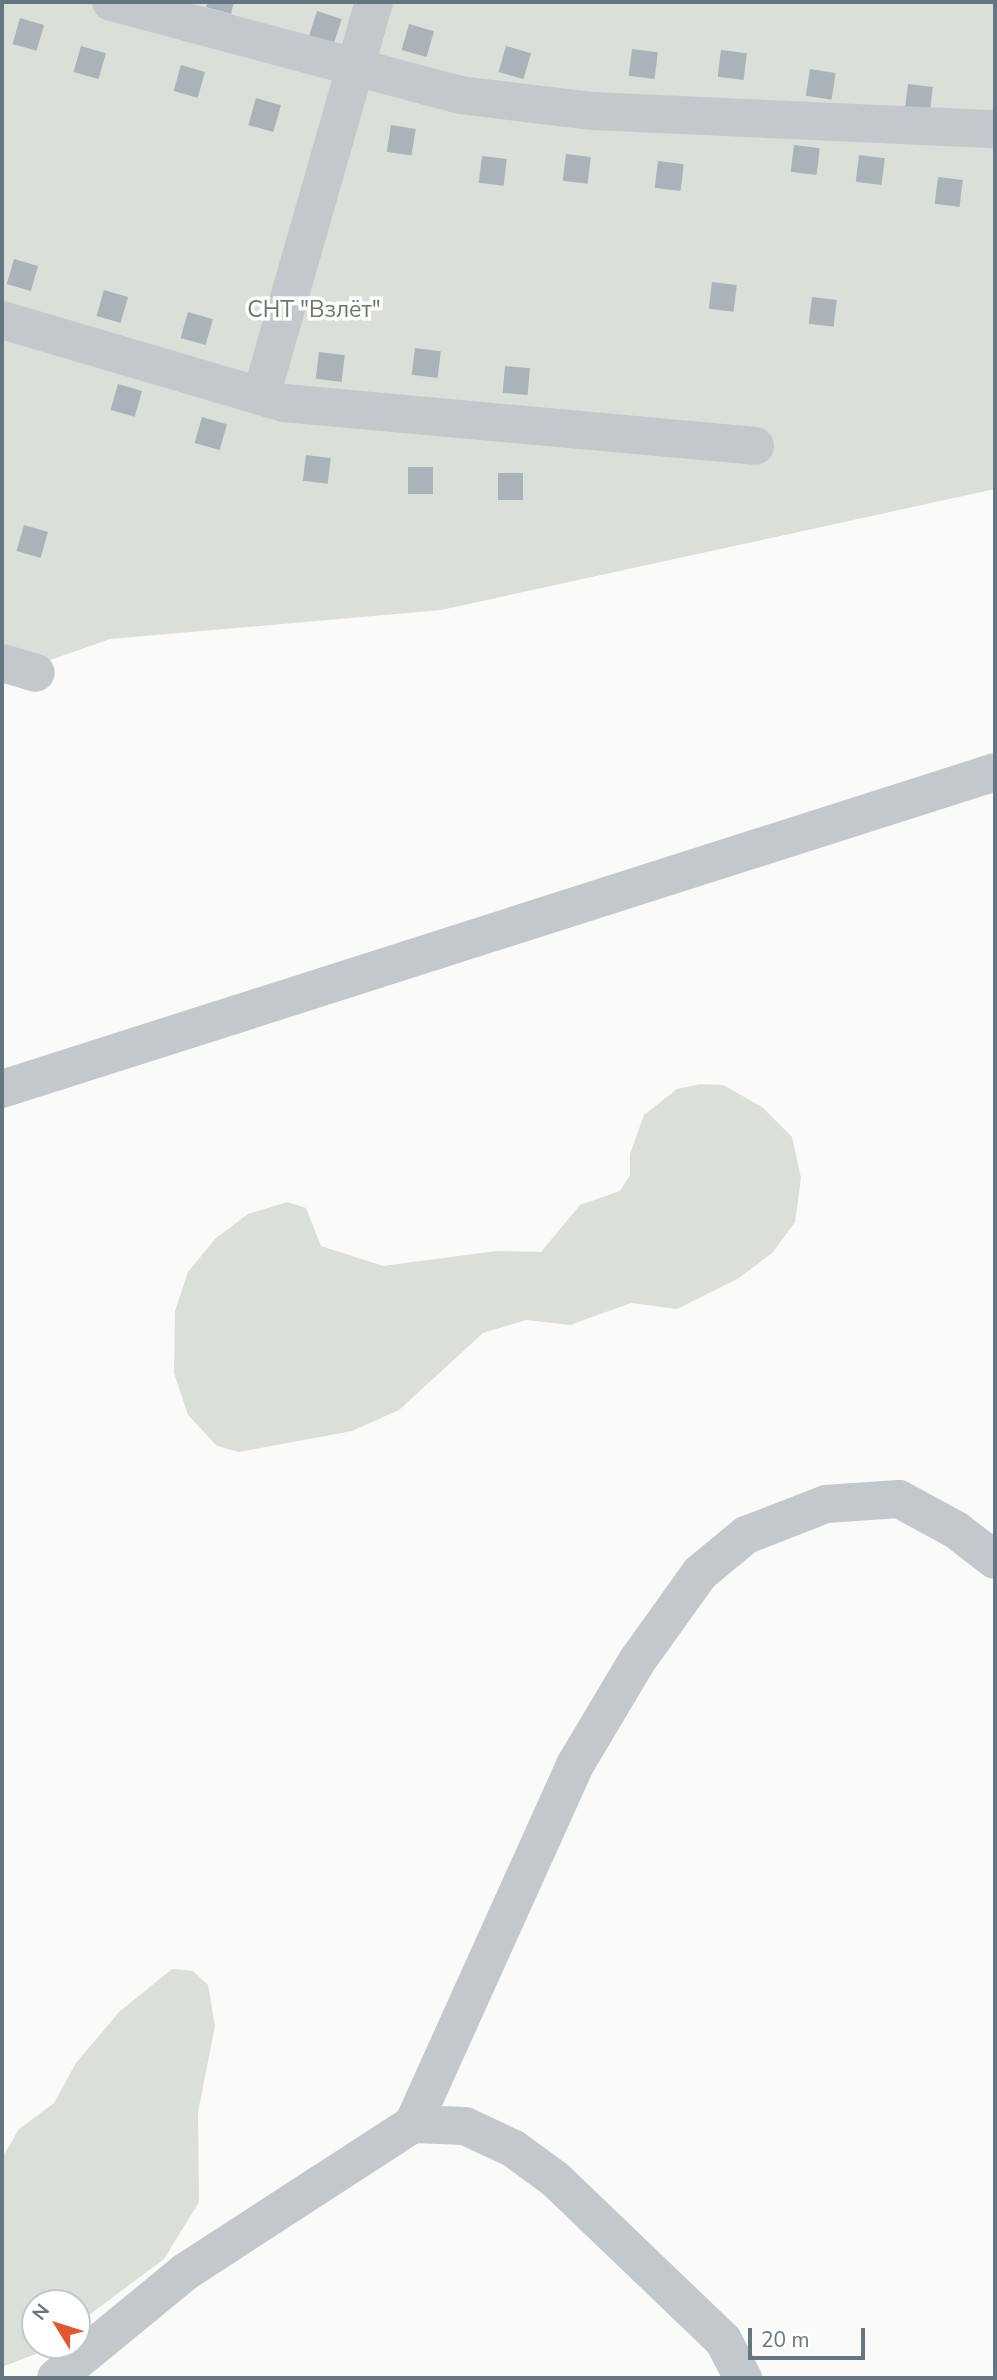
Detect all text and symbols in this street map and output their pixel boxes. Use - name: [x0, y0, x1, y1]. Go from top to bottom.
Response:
- park label: СНТ "Взлёт": [247, 296, 381, 324]
- north arrow: [21, 2289, 91, 2359]
- text: N: [26, 2299, 56, 2326]
- scale bar: [752, 2314, 869, 2358]
- text: 20 m: [761, 2326, 810, 2354]

